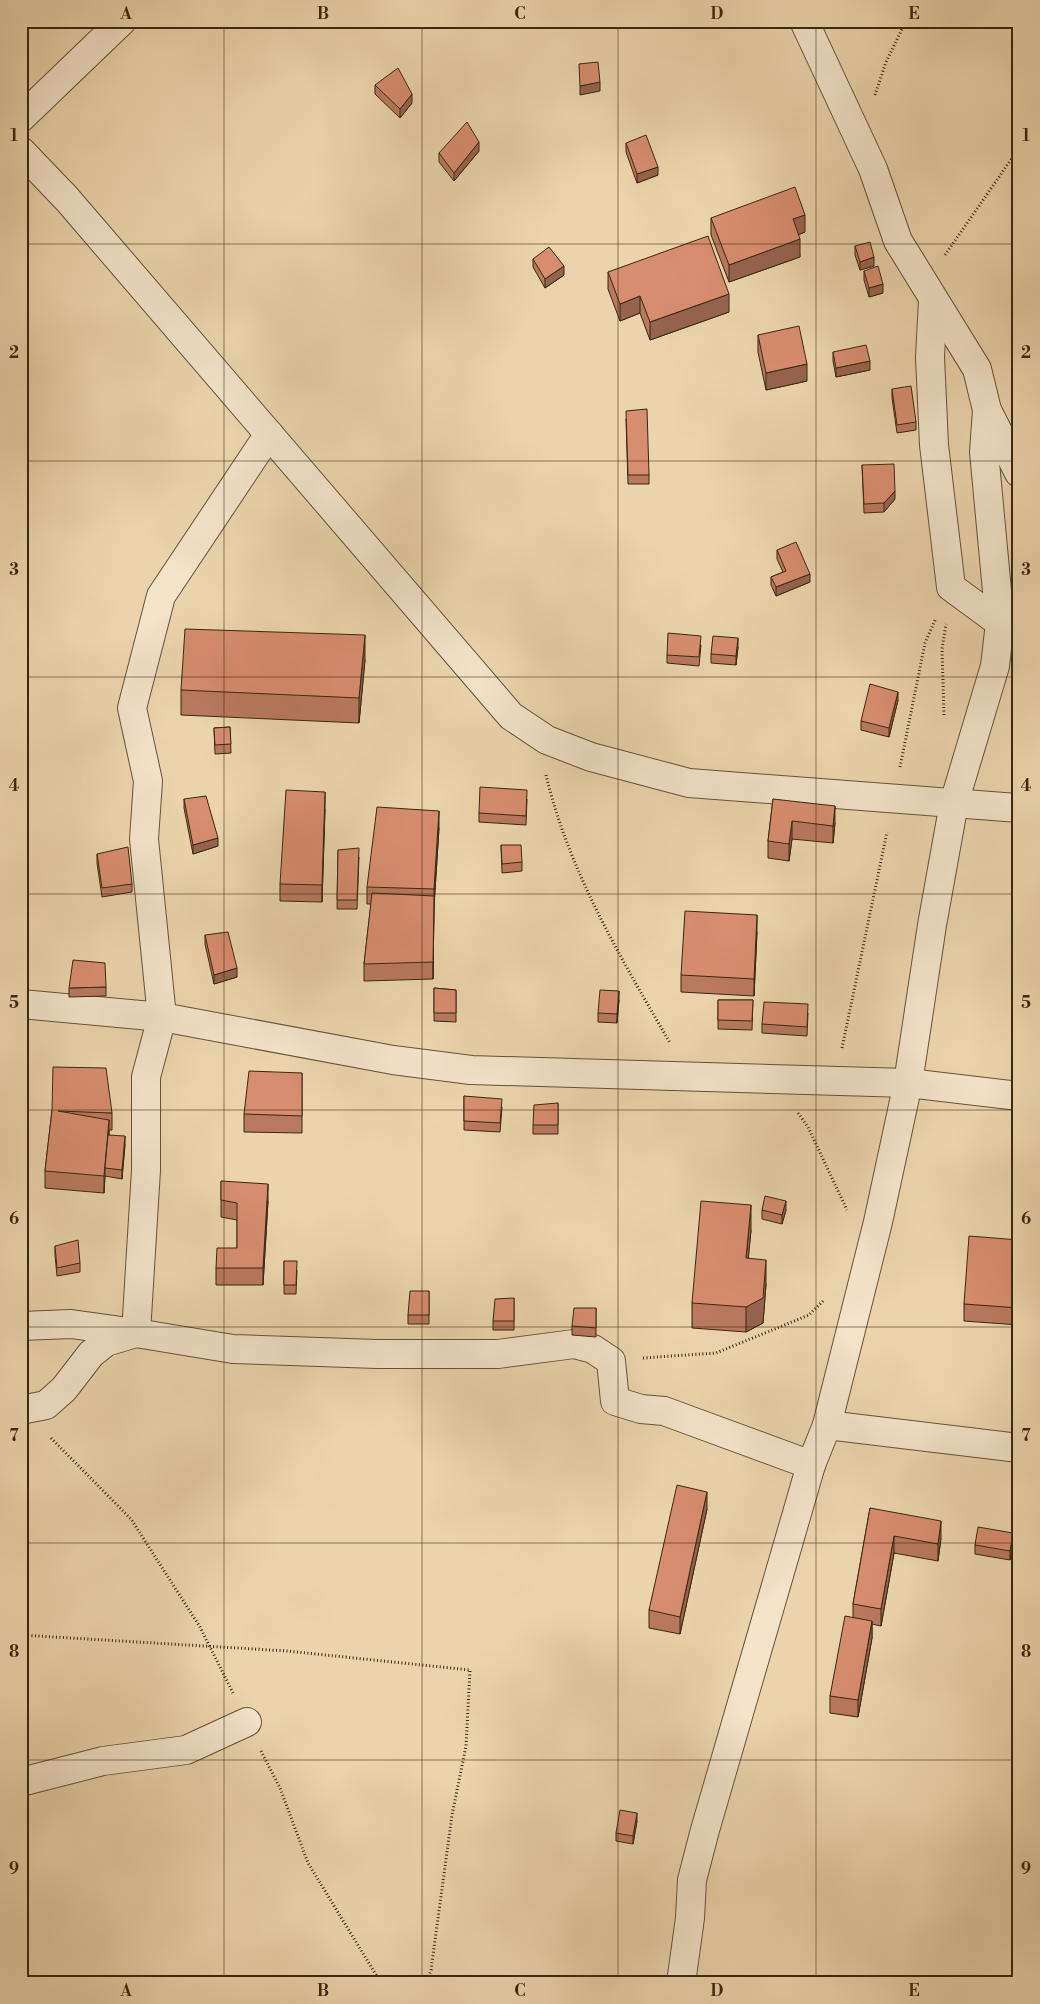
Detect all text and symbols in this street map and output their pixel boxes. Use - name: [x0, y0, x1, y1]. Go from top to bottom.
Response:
- text: A: [119, 4, 132, 24]
- text: B: [317, 4, 329, 24]
- text: C: [514, 4, 526, 24]
- text: D: [711, 4, 724, 24]
- text: E: [908, 4, 920, 24]
- text: 1: [10, 126, 18, 146]
- text: 1: [1022, 126, 1030, 146]
- text: 2: [9, 343, 19, 363]
- text: 2: [1021, 343, 1031, 363]
- text: 3: [9, 560, 19, 580]
- text: 3: [1021, 560, 1031, 580]
- text: 4: [9, 776, 20, 796]
- text: 4: [1021, 776, 1032, 796]
- text: 5: [9, 993, 19, 1013]
- text: 5: [1021, 993, 1031, 1013]
- text: 6: [9, 1209, 19, 1229]
- text: 6: [1021, 1209, 1031, 1229]
- text: 7: [9, 1426, 19, 1446]
- text: 7: [1021, 1426, 1031, 1446]
- text: 8: [9, 1642, 19, 1662]
- text: 8: [1021, 1642, 1031, 1662]
- text: 9: [9, 1859, 19, 1879]
- text: 9: [1021, 1859, 1031, 1879]
- text: A: [119, 1981, 132, 2001]
- text: B: [317, 1981, 329, 2001]
- text: C: [514, 1981, 526, 2001]
- text: D: [711, 1981, 724, 2001]
- text: E: [908, 1981, 920, 2001]

